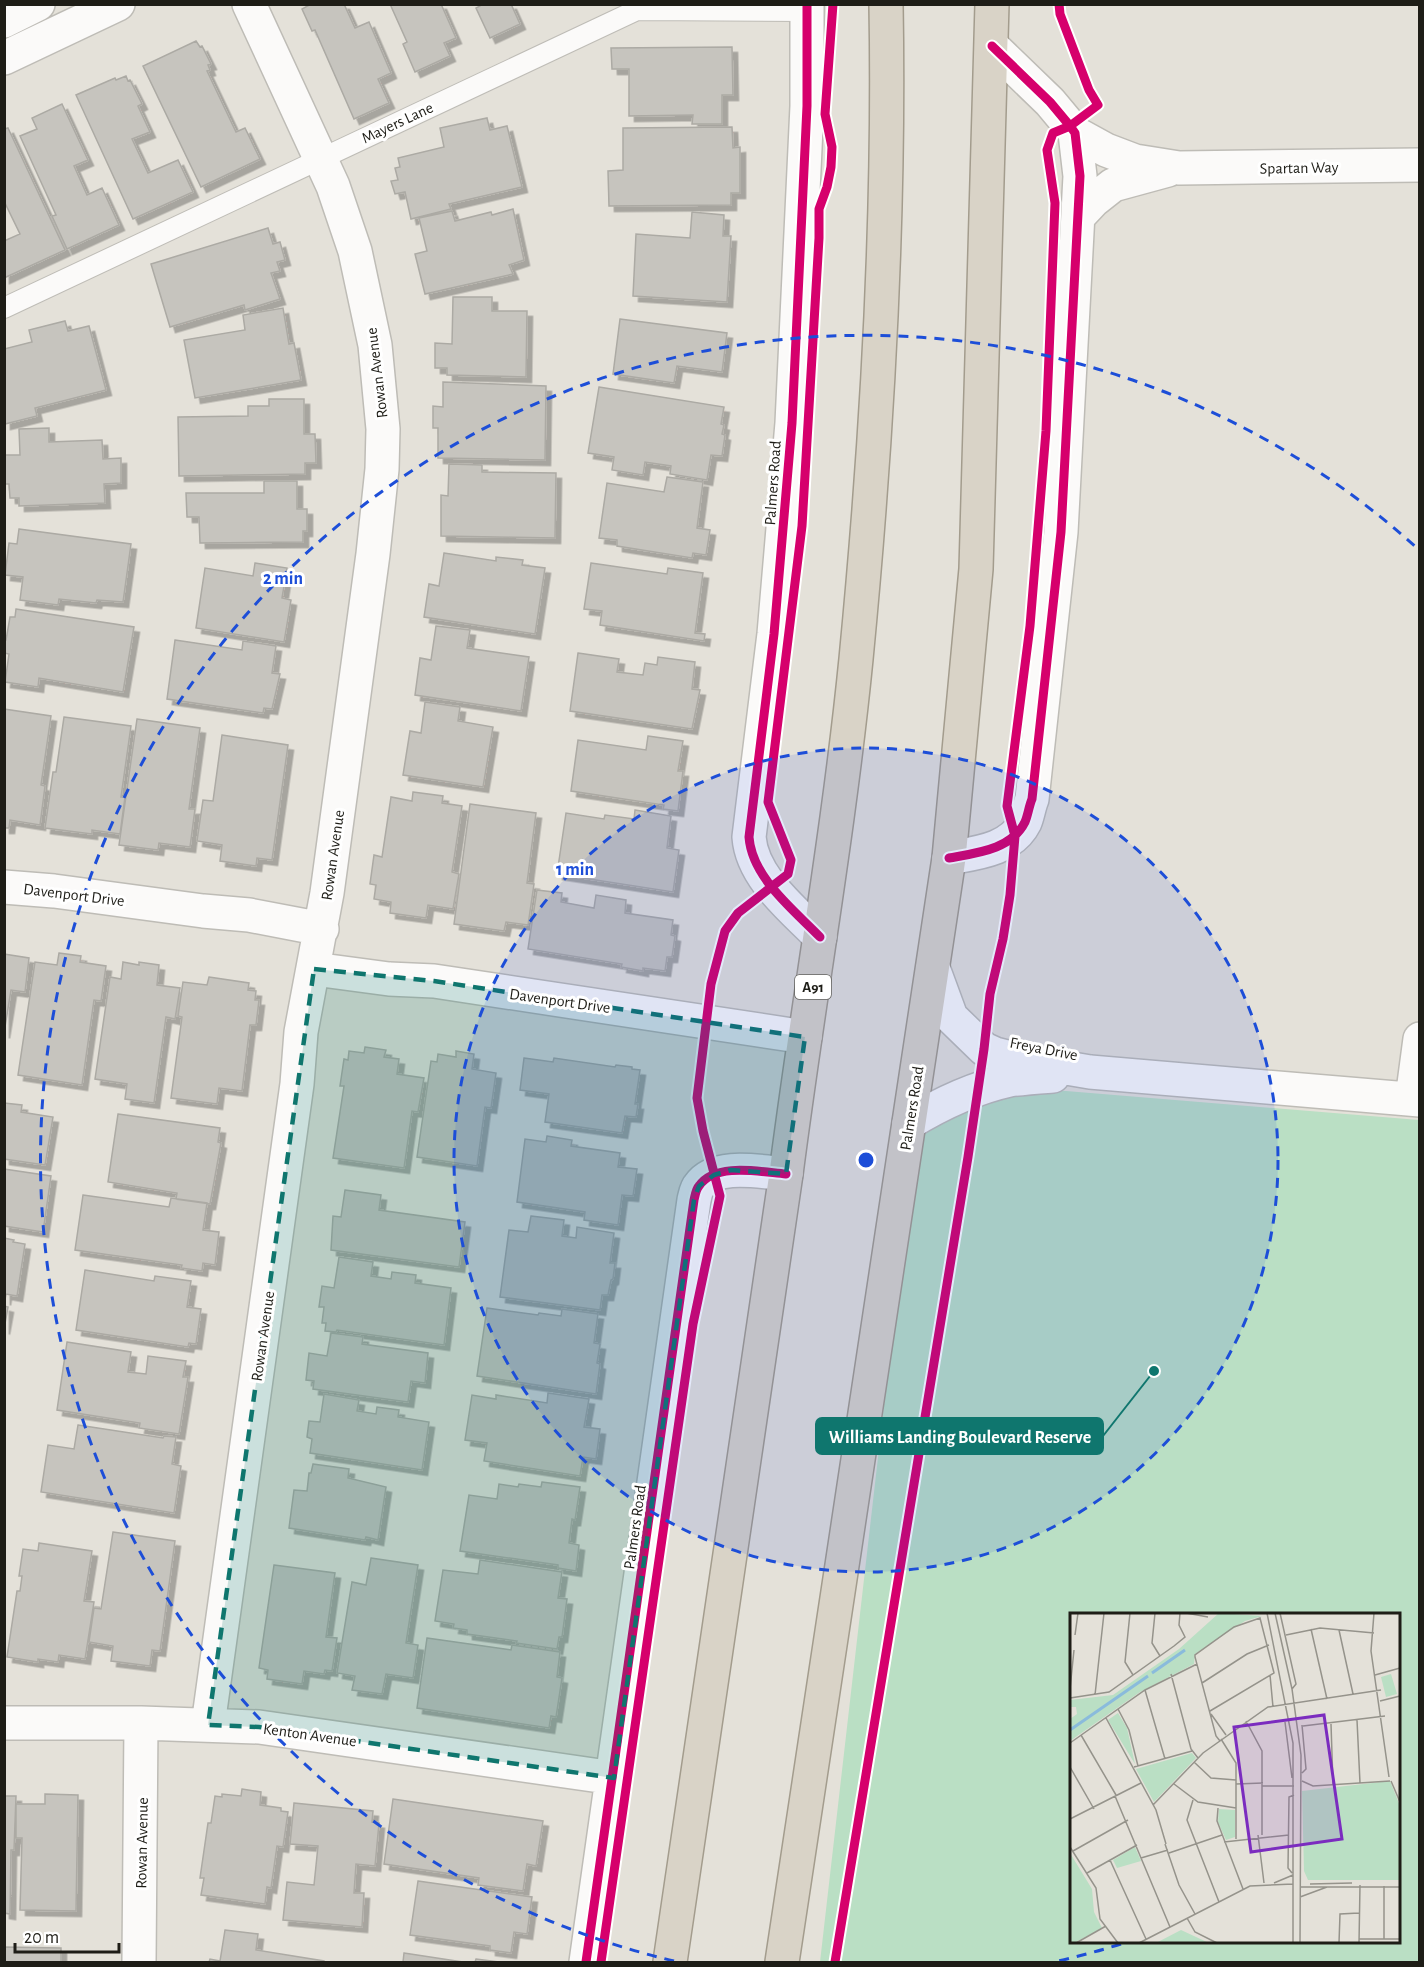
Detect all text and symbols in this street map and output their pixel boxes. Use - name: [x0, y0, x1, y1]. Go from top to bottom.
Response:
- street label: Mayers Lane: [359, 99, 436, 147]
- street label: Spartan Way: [1259, 159, 1339, 178]
- street label: Rowan Avenue: [363, 327, 390, 419]
- street label: Palmers Road: [762, 440, 784, 526]
- text: 2 min: [263, 570, 303, 588]
- street label: Rowan Avenue: [319, 809, 347, 901]
- text: 1 min: [556, 861, 594, 879]
- street label: Davenport Drive: [22, 881, 125, 909]
- road number: A91: [795, 975, 831, 999]
- street label: Davenport Drive: [508, 986, 611, 1016]
- street label: Freya Drive: [1008, 1035, 1079, 1064]
- street label: Palmers Road: [897, 1065, 927, 1151]
- centre of rings: [856, 1150, 876, 1170]
- street label: Rowan Avenue: [249, 1290, 277, 1382]
- callout: Williams Landing Boulevard Reserve: [816, 1418, 1103, 1454]
- text: Williams Landing Boulevard Reserve: [829, 1429, 1091, 1447]
- street label: Palmers Road: [621, 1484, 649, 1570]
- inset map: [1070, 1613, 1400, 1943]
- street label: Kenton Avenue: [262, 1721, 358, 1749]
- street label: Rowan Avenue: [133, 1797, 151, 1889]
- scale bar: [15, 1916, 118, 1954]
- text: 20 m: [24, 1929, 59, 1947]

